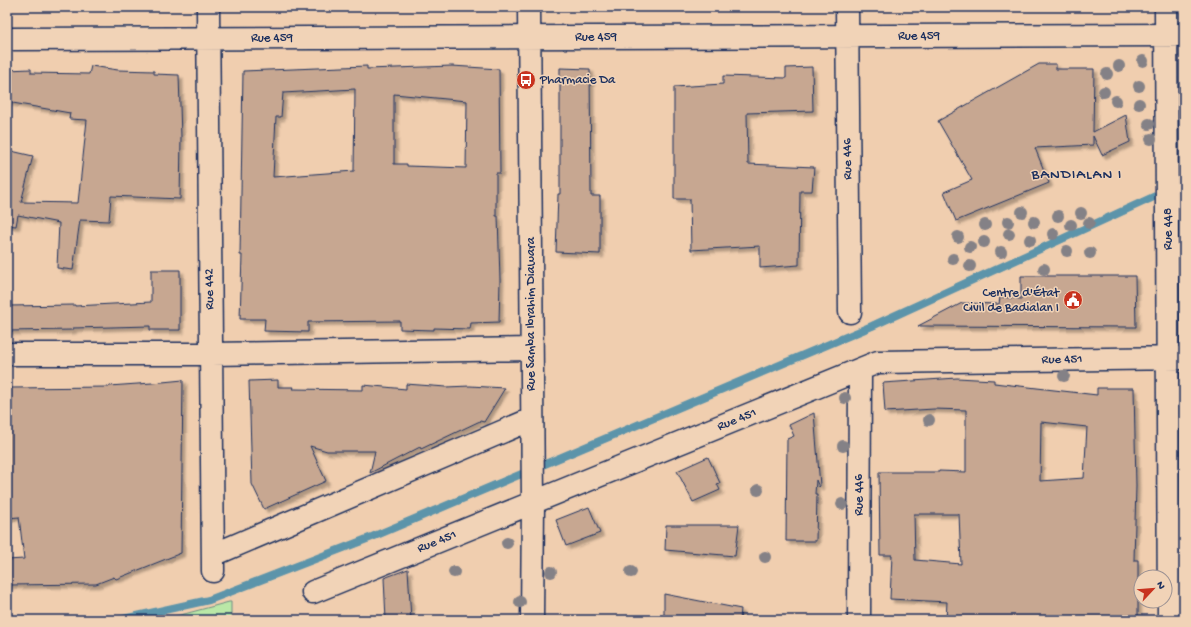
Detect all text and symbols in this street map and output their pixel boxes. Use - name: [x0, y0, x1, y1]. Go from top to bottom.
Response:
- street label: Rue 459: [898, 29, 941, 44]
- street label: Rue 459: [575, 30, 618, 45]
- street label: Rue 459: [251, 31, 294, 46]
- bus stop icon: Pharmacie Da: [515, 69, 537, 91]
- place label: Pharmacie Da: [539, 73, 616, 88]
- street label: Rue 446: [840, 138, 856, 180]
- district label: BANDIALAN I: [1031, 166, 1122, 184]
- street label: Rue 448: [1161, 208, 1176, 250]
- street label: Rue Samba Ibrahim Diawara: [524, 236, 539, 391]
- street label: Rue 442: [202, 268, 218, 310]
- place label: Centre d'État Civil de Badialan I: [963, 285, 1061, 316]
- public building icon: Centre d'État Civil de Badialan I: [1062, 289, 1084, 311]
- street label: Rue 451: [1041, 352, 1083, 368]
- street label: Rue 451: [715, 405, 759, 435]
- street label: Rue 446: [852, 474, 867, 516]
- street label: Rue 451: [415, 527, 459, 557]
- north arrow: [1133, 569, 1173, 609]
- text: N: [1153, 580, 1167, 591]

